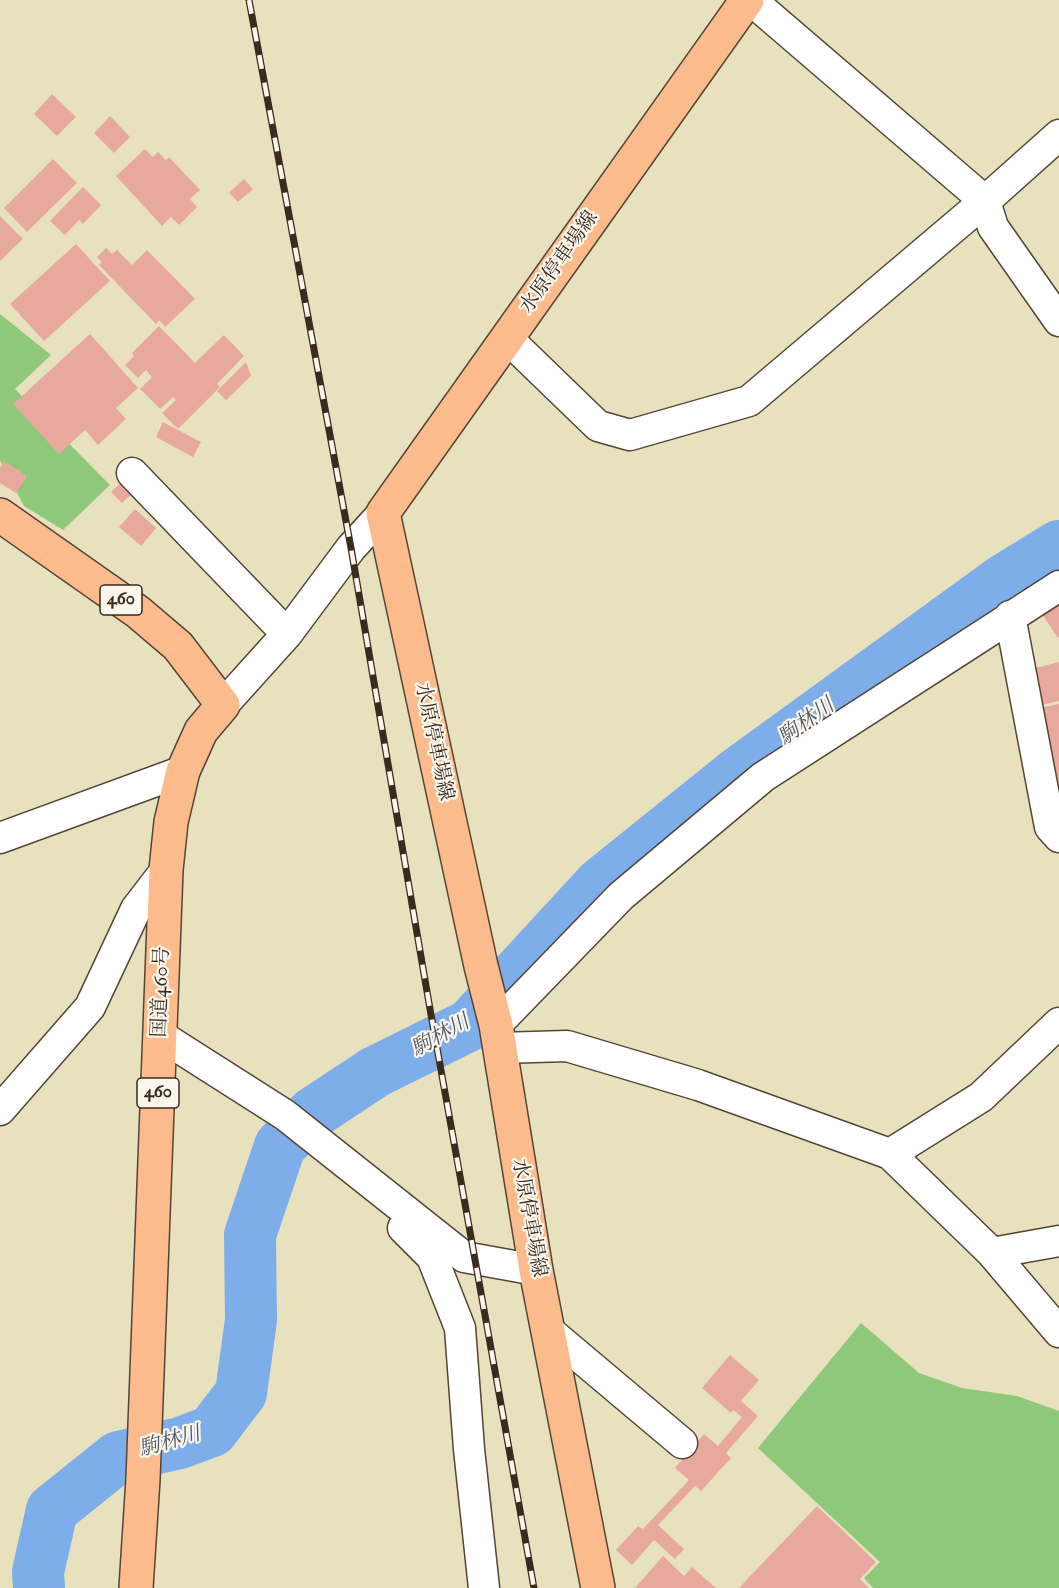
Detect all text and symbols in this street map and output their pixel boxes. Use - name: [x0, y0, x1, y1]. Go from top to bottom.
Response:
- street label: 水原停車場線: [516, 207, 604, 319]
- road number: 460: [100, 585, 142, 615]
- street label: 水原停車場線: [409, 681, 457, 803]
- water label: 駒林川: [774, 694, 840, 752]
- street label: 国道460号: [148, 946, 176, 1038]
- water label: 駒林川: [407, 1011, 475, 1063]
- road number: 460: [137, 1078, 179, 1108]
- street label: 水原停車場線: [506, 1157, 550, 1279]
- water label: 駒林川: [136, 1422, 204, 1464]

